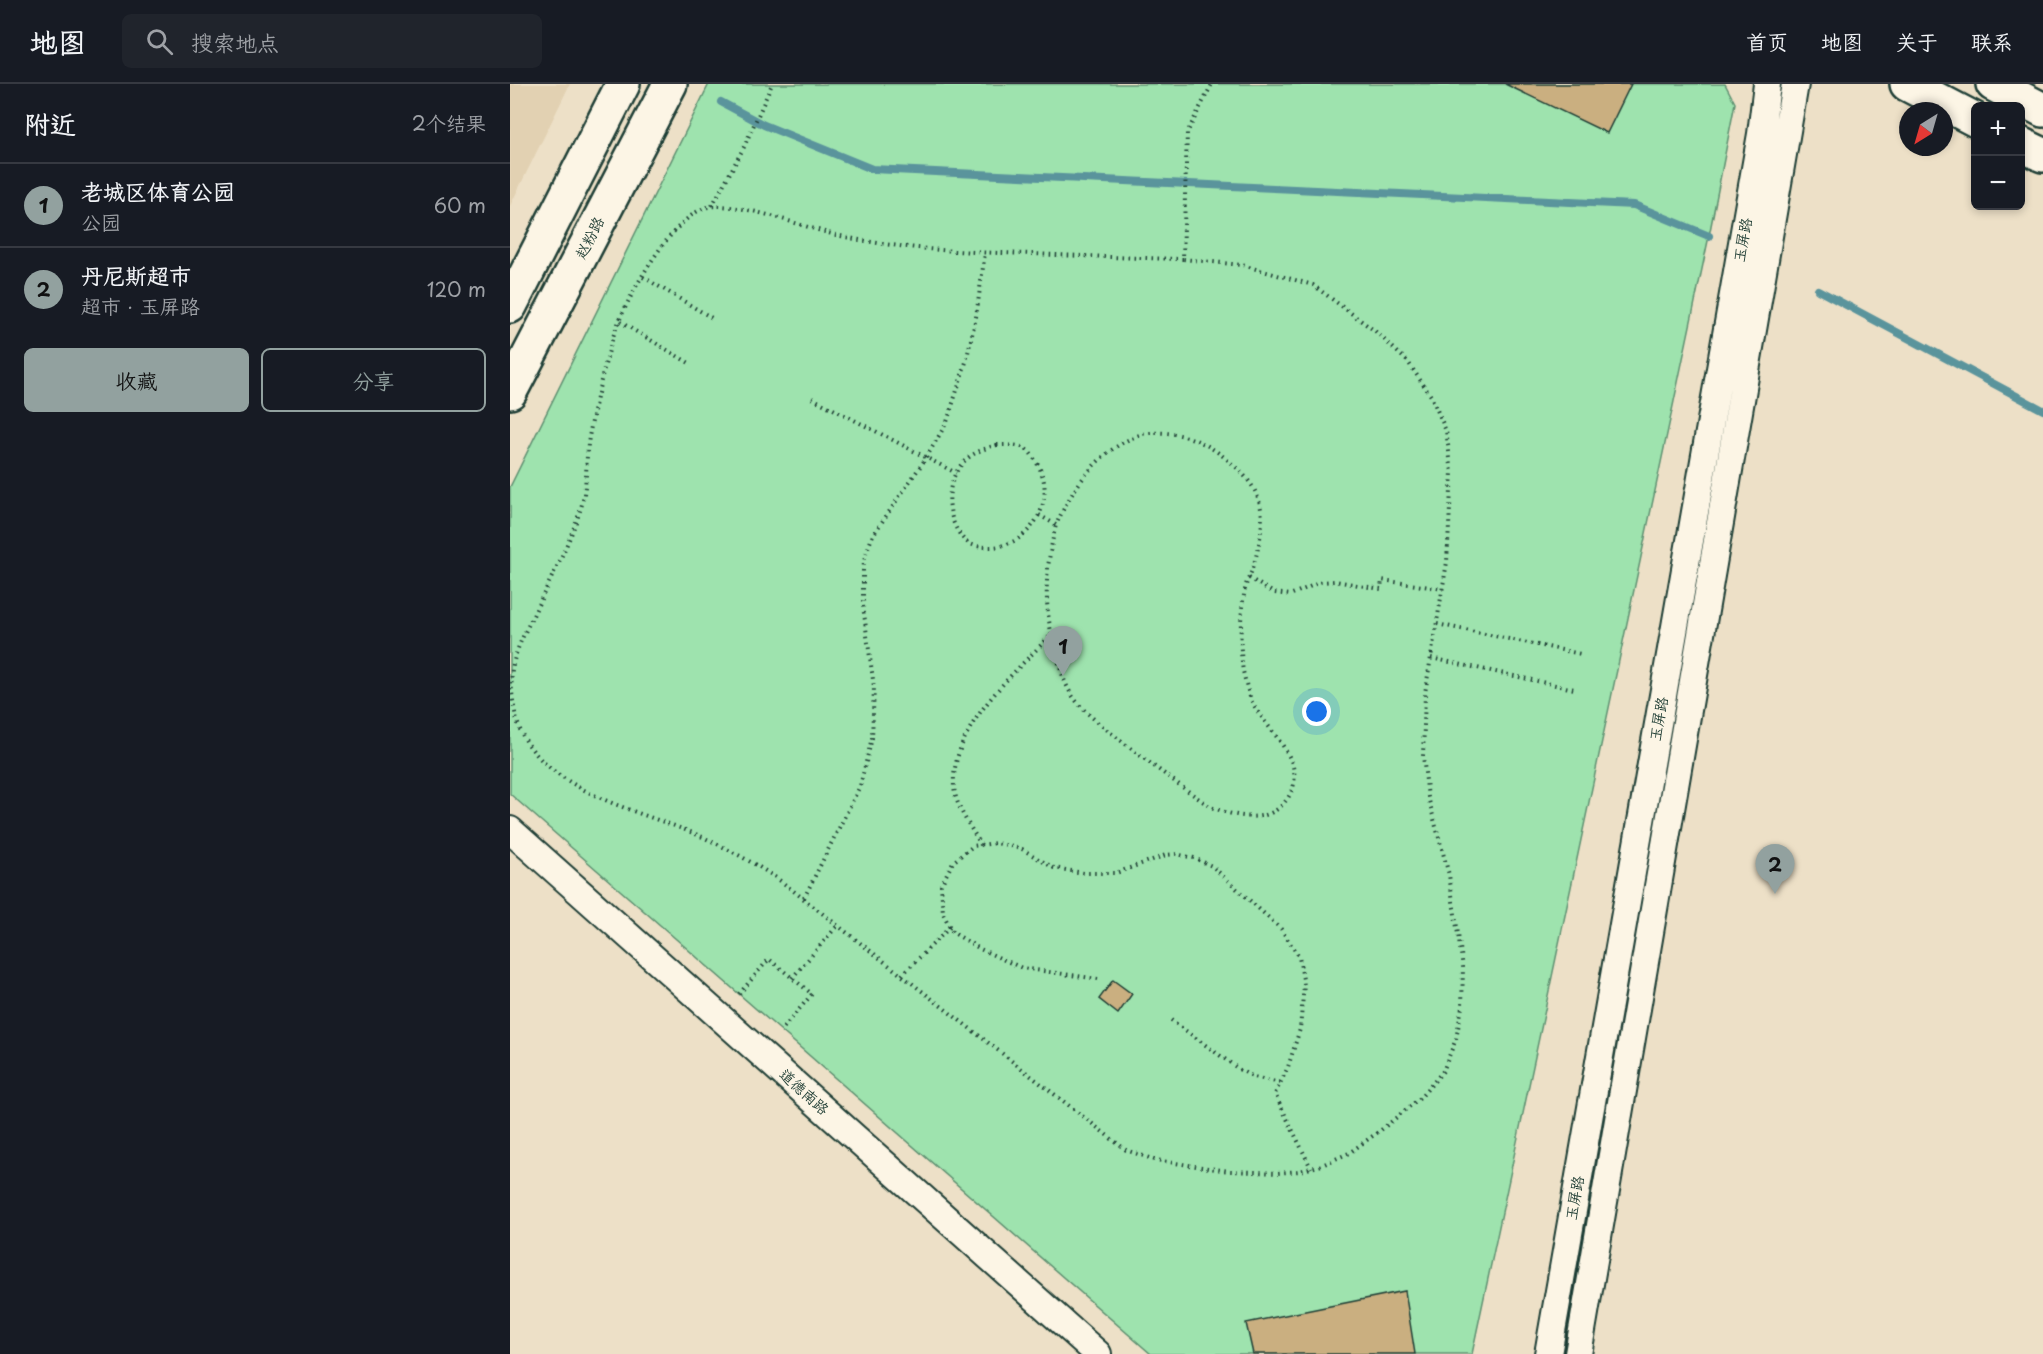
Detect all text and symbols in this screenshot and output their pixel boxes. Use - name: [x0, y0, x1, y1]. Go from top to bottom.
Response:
- search box: [122, 14, 542, 68]
- text: 地图: [30, 20, 86, 63]
- icon: search: [143, 25, 176, 58]
- text: 搜索地点: [191, 25, 279, 58]
- text: 首页: [1746, 25, 1788, 57]
- text: 地图: [1821, 25, 1863, 57]
- text: 关于: [1896, 25, 1938, 57]
- text: 联系: [1971, 25, 2013, 57]
- north arrow: [1899, 102, 1953, 156]
- map controls: [1971, 102, 2025, 210]
- button: +: [1971, 102, 2025, 156]
- text: 附近: [24, 104, 76, 143]
- text: 2个结果: [412, 108, 486, 138]
- button: −: [1971, 156, 2025, 210]
- text: 老城区体育公园: [81, 174, 235, 207]
- text: 1: [39, 190, 48, 220]
- text: 60 m: [434, 190, 486, 220]
- text: 公园: [81, 207, 121, 237]
- street label: 赵粉路: [568, 212, 609, 263]
- street label: 玉屏路: [1726, 216, 1757, 264]
- text: 丹尼斯超市: [81, 258, 191, 291]
- text: 2: [36, 274, 51, 304]
- text: 120 m: [427, 274, 486, 304]
- text: 超市 · 玉屏路: [81, 291, 200, 321]
- button: 收藏: [24, 348, 249, 412]
- button: 分享: [261, 348, 486, 412]
- pin: 1: [1044, 626, 1082, 676]
- street label: 玉屏路: [1642, 695, 1673, 743]
- your location: [1302, 697, 1331, 726]
- pin: 2: [1756, 844, 1794, 894]
- street label: 道德南路: [775, 1062, 835, 1120]
- street label: 玉屏路: [1558, 1174, 1589, 1222]

